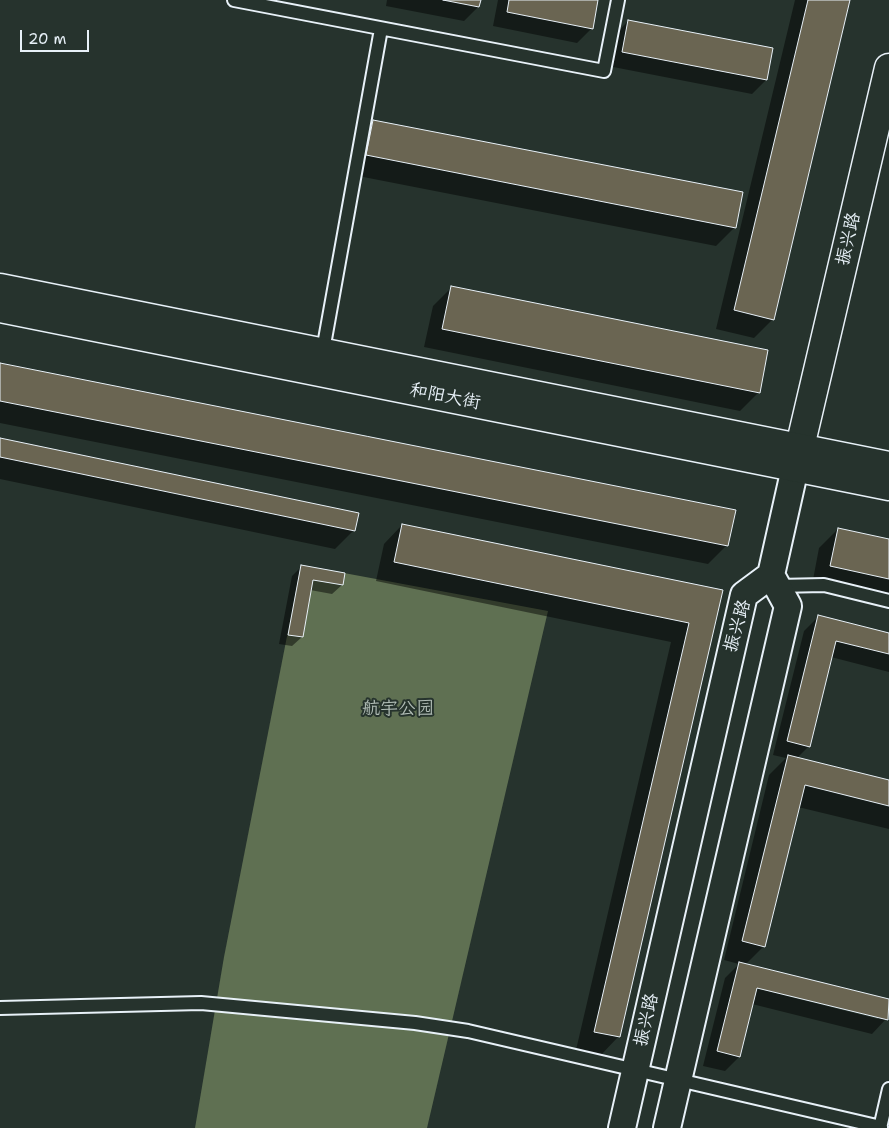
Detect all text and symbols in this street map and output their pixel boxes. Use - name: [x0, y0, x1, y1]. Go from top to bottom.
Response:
- scale bar: [22, 20, 91, 52]
- text: 20 m: [28, 29, 67, 49]
- street label: 振兴路: [832, 210, 866, 268]
- street label: 和阳大街: [408, 380, 482, 414]
- street label: 振兴路: [720, 597, 756, 655]
- park label: 航宇公园: [362, 698, 434, 720]
- street label: 振兴路: [630, 991, 664, 1049]

